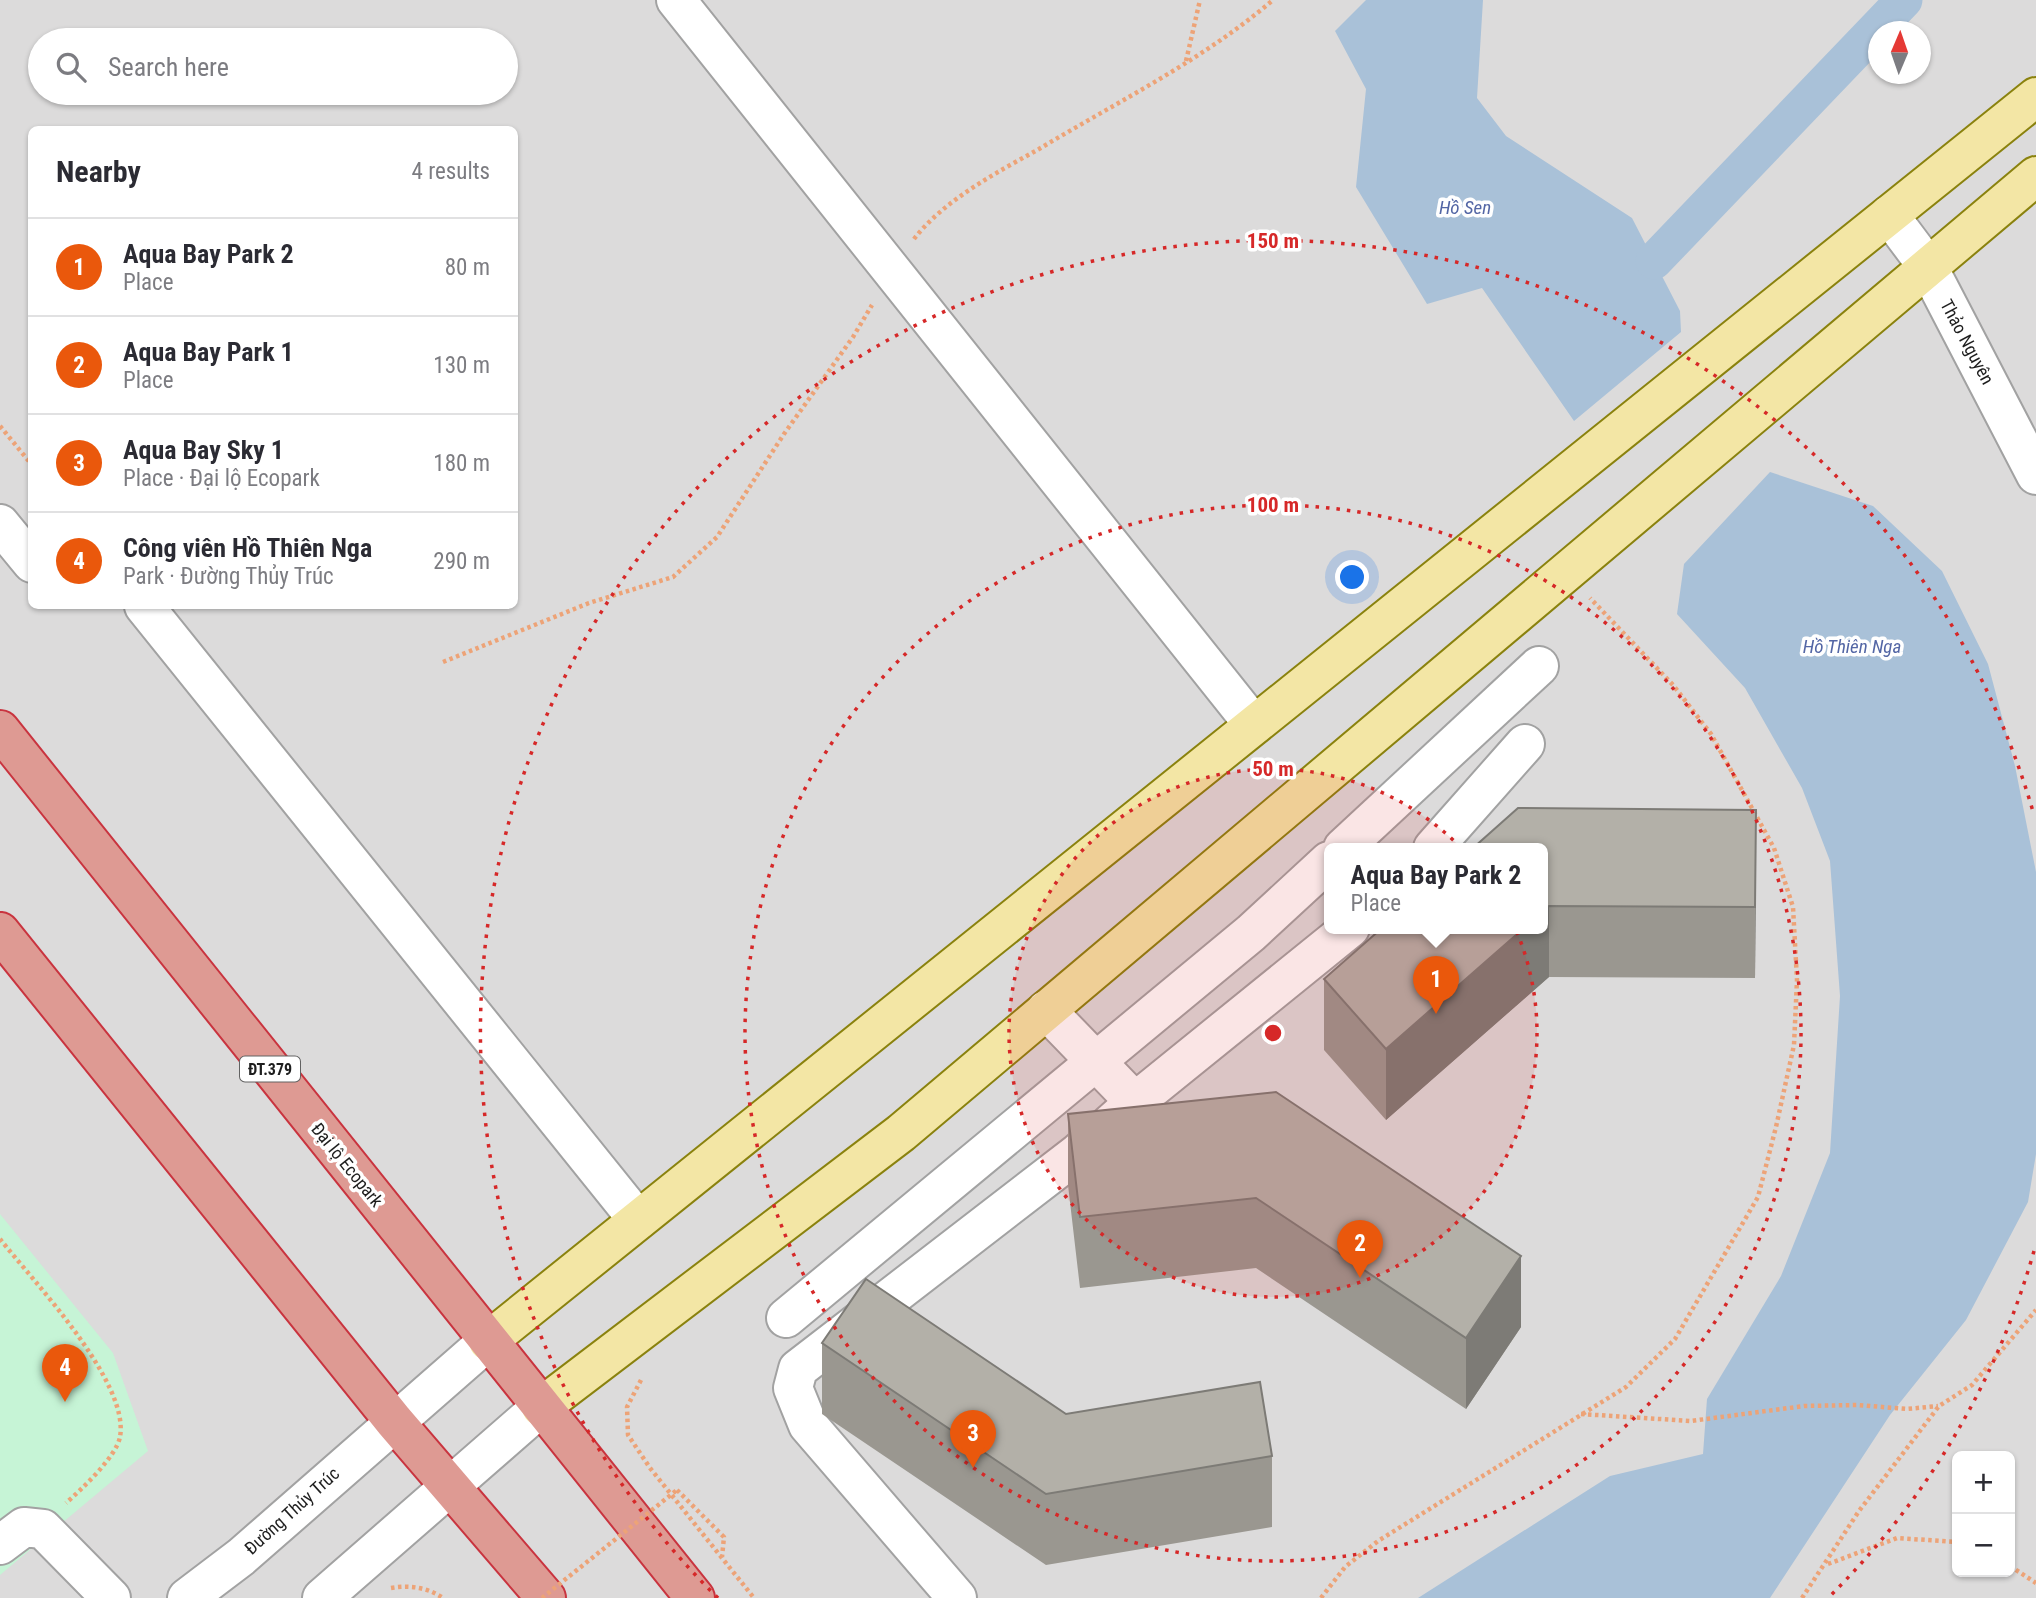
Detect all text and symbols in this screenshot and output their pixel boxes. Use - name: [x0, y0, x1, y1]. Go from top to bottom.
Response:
- north arrow: [1868, 21, 1931, 84]
- search box: [28, 28, 518, 105]
- icon: search: [52, 48, 90, 86]
- text: Search here: [108, 52, 229, 82]
- text: Nearby: [56, 154, 141, 189]
- text: 4 results: [412, 158, 490, 185]
- water label: Hồ Sen: [1439, 196, 1491, 219]
- text: 150 m: [1247, 229, 1299, 253]
- text: Aqua Bay Park 2: [123, 239, 294, 269]
- text: 1: [73, 254, 85, 281]
- text: 80 m: [445, 254, 490, 281]
- text: Place: [123, 269, 173, 296]
- street label: Thảo Nguyên: [1936, 296, 1999, 388]
- text: Aqua Bay Park 1: [123, 337, 294, 367]
- text: 2: [73, 352, 85, 379]
- text: 130 m: [433, 352, 490, 379]
- text: Place: [123, 367, 173, 394]
- text: Aqua Bay Sky 1: [123, 435, 284, 465]
- text: 3: [73, 450, 85, 477]
- text: 180 m: [433, 450, 490, 477]
- text: Place · Đại lộ Ecopark: [123, 465, 320, 492]
- text: 100 m: [1247, 493, 1299, 517]
- text: Công viên Hồ Thiên Nga: [123, 533, 372, 563]
- text: 4: [73, 548, 85, 575]
- text: 290 m: [433, 548, 490, 575]
- your location: [1335, 560, 1369, 594]
- text: Park · Đường Thủy Trúc: [123, 563, 334, 590]
- water label: Hồ Thiên Nga: [1803, 635, 1901, 658]
- text: 50 m: [1252, 757, 1294, 781]
- popup: [1324, 843, 1548, 934]
- text: Aqua Bay Park 2: [1351, 860, 1521, 890]
- text: Place: [1351, 890, 1401, 917]
- pin: 1: [1413, 956, 1459, 1014]
- centre of rings: [1261, 1021, 1285, 1045]
- road number: ĐT.379: [240, 1056, 300, 1082]
- street label: Đại lộ Ecopark: [307, 1118, 388, 1211]
- pin: 2: [1337, 1220, 1383, 1278]
- pin: 4: [42, 1344, 88, 1402]
- pin: 3: [950, 1410, 996, 1468]
- map controls: [1952, 1451, 2015, 1577]
- button: +: [1952, 1451, 2015, 1514]
- street label: Đường Thủy Trúc: [240, 1463, 343, 1559]
- button: −: [1952, 1514, 2015, 1577]

